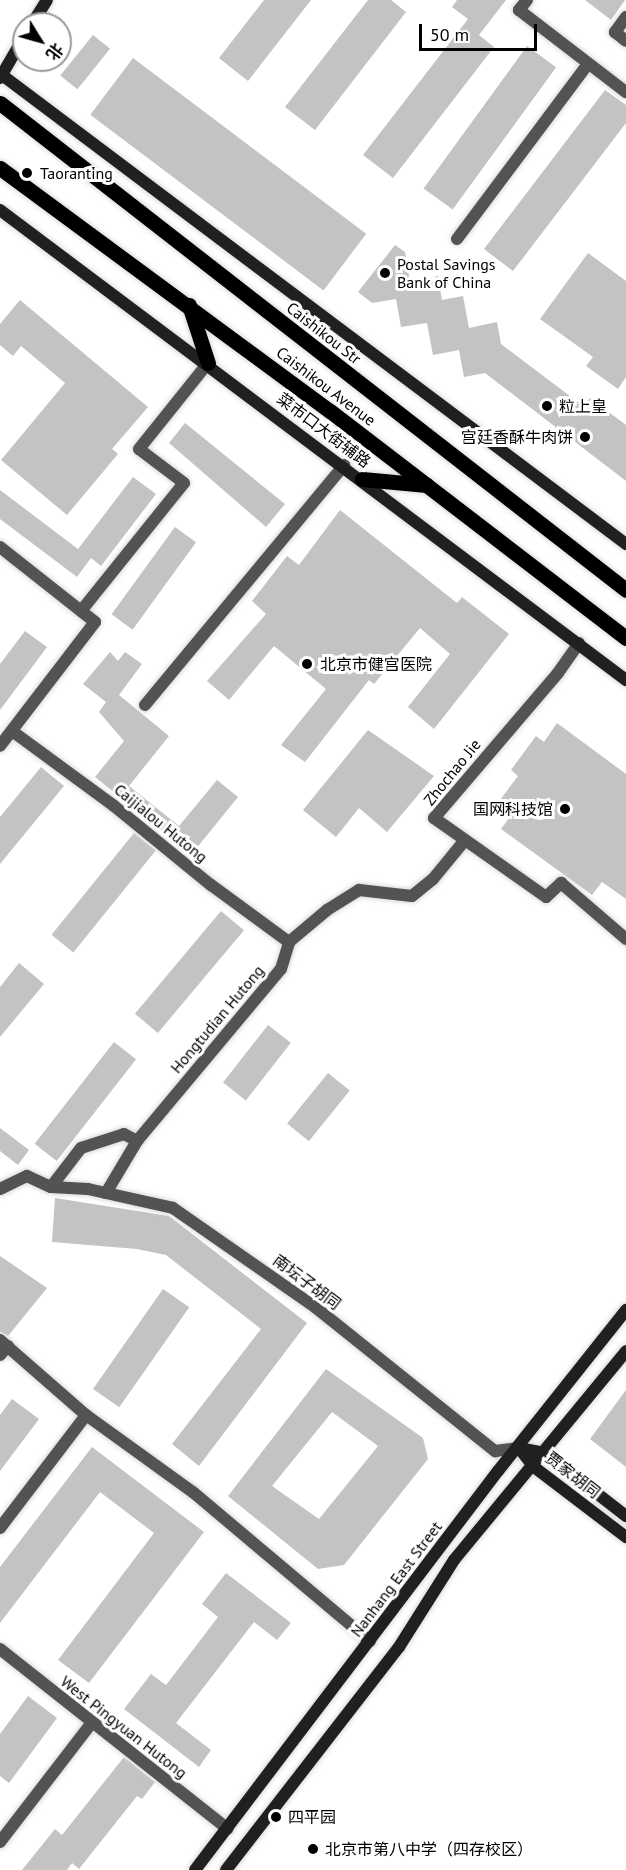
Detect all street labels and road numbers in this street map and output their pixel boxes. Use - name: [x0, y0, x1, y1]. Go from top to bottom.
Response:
- street label: Caishikou Str: [283, 298, 365, 368]
- street label: Caishikou Avenue: [272, 342, 380, 430]
- street label: 菜市口大街辅路: [273, 389, 375, 471]
- street label: Zhochao Jie: [419, 735, 485, 809]
- street label: Caijialou Hutong: [111, 780, 211, 866]
- street label: Hongtudian Hutong: [166, 961, 268, 1077]
- street label: 南坛子胡同: [269, 1250, 345, 1314]
- street label: 贾家胡同: [542, 1448, 604, 1502]
- street label: Nanhang East Street: [346, 1517, 446, 1641]
- street label: West Pingyuan Hutong: [57, 1672, 191, 1782]

